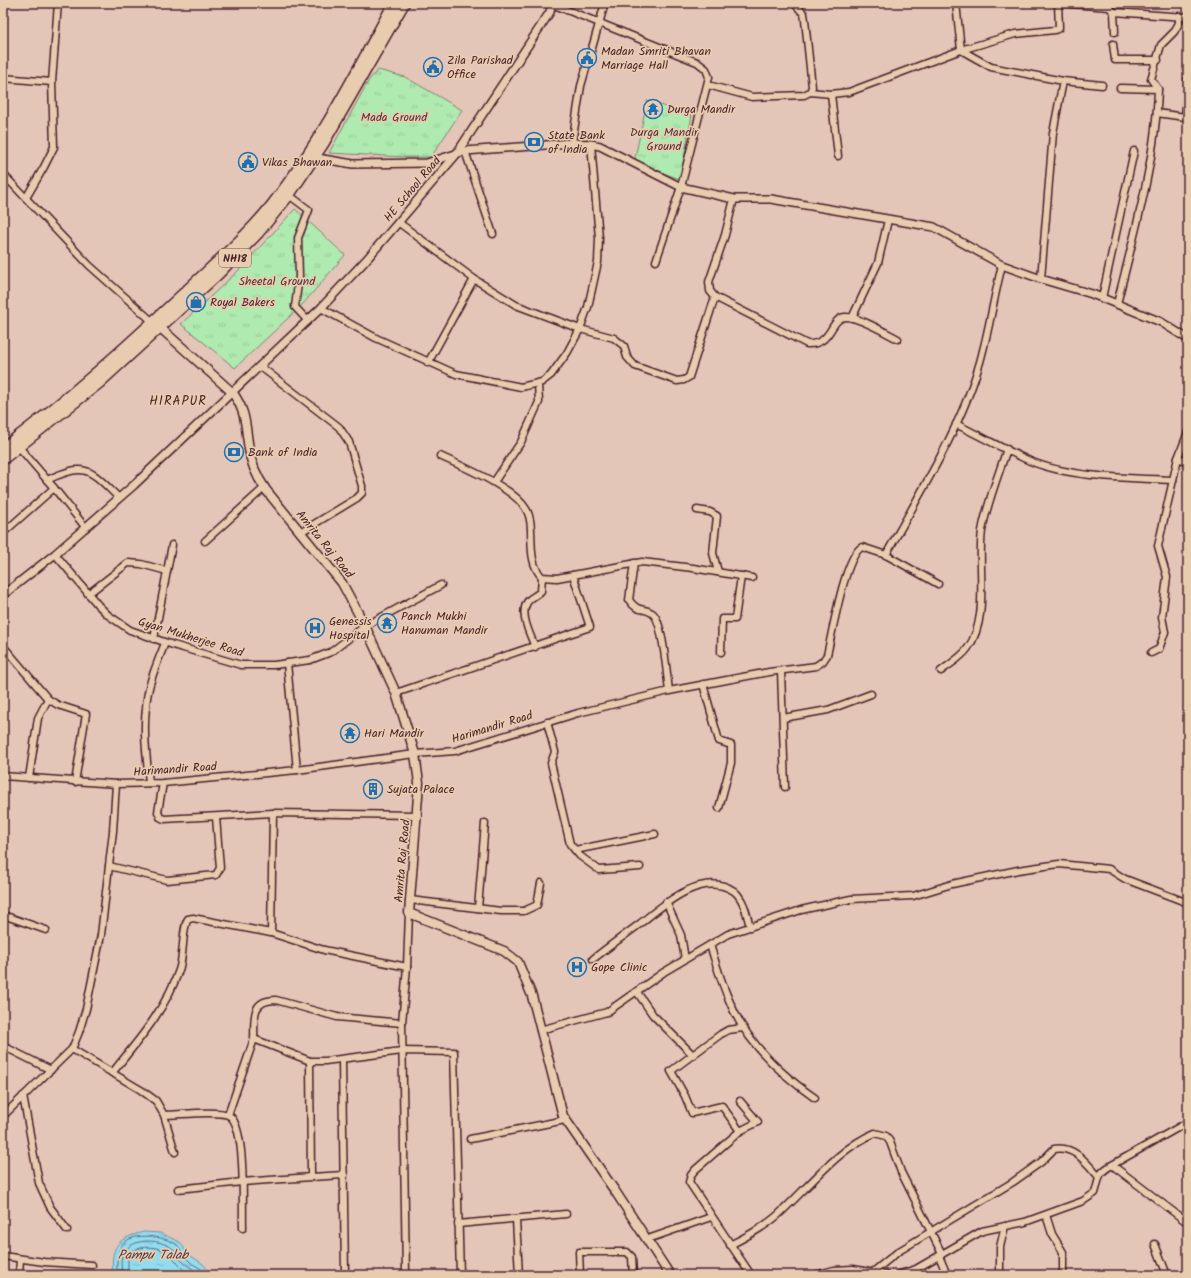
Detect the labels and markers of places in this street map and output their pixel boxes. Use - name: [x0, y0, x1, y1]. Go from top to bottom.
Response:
- place label: Madan Smriti Bhavan Marriage Hall: [601, 42, 711, 75]
- public building icon: Madan Smriti Bhavan Marriage Hall: [576, 47, 598, 69]
- place label: Zila Parishad Office: [447, 51, 514, 84]
- public building icon: Zila Parishad Office: [422, 56, 444, 78]
- temple icon: Durga Mandir: [642, 98, 664, 120]
- place label: Durga Mandir: [667, 100, 736, 119]
- place label: State Bank of India: [548, 126, 605, 159]
- bank icon: State Bank of India: [523, 131, 545, 153]
- public building icon: Vikas Bhawan: [237, 151, 259, 173]
- place label: Vikas Bhawan: [262, 153, 332, 172]
- shop icon: Royal Bakers: [185, 291, 207, 313]
- place label: Royal Bakers: [210, 293, 275, 312]
- bank icon: Bank of India: [223, 441, 245, 463]
- place label: Bank of India: [248, 443, 318, 462]
- place label: Panch Mukhi Hanuman Mandir: [401, 607, 489, 640]
- place label: Genessis Hospital: [329, 612, 372, 645]
- temple icon: Panch Mukhi Hanuman Mandir: [376, 612, 398, 634]
- hospital icon: Genessis Hospital: [304, 617, 326, 639]
- temple icon: Hari Mandir: [339, 722, 361, 744]
- place label: Hari Mandir: [364, 724, 425, 743]
- building icon: Sujata Palace: [362, 778, 384, 800]
- place label: Sujata Palace: [387, 780, 455, 799]
- hospital icon: Gope Clinic: [566, 956, 588, 978]
- place label: Gope Clinic: [591, 958, 647, 977]

